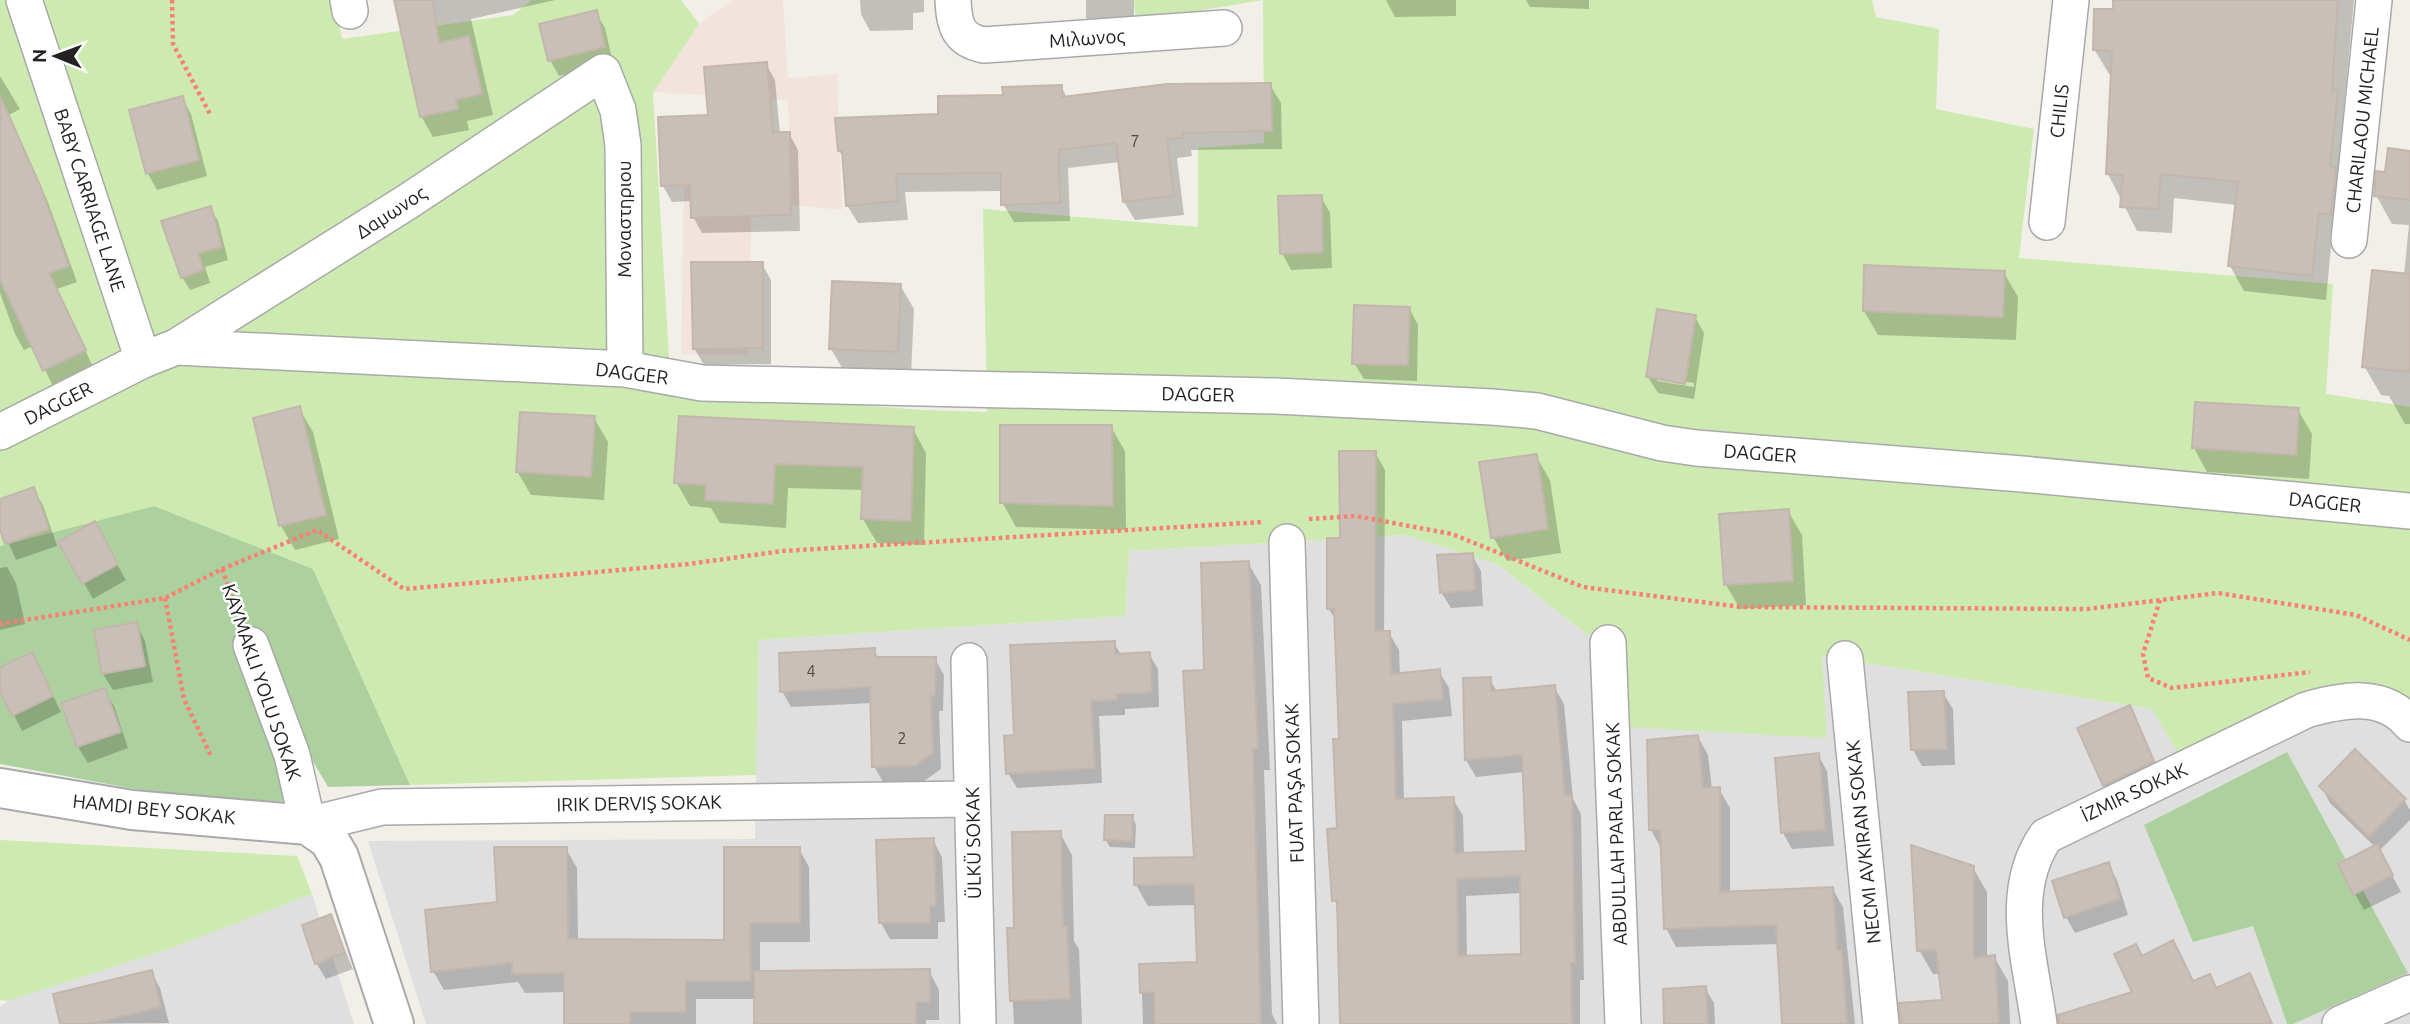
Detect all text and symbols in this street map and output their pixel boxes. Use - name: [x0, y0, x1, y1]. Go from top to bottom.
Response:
- north arrow: [21, 21, 91, 91]
- street label: Μιλωνος: [1048, 24, 1126, 52]
- street label: CHARILAOU MICHAEL: [2341, 25, 2383, 214]
- text: N: [28, 48, 50, 63]
- street label: CHILIS: [2045, 83, 2073, 139]
- street label: BABY CARRIAGE LANE: [50, 106, 130, 294]
- house number: 7: [1130, 132, 1140, 150]
- street label: Μοναστηριου: [613, 160, 635, 278]
- street label: Δαμωνος: [352, 181, 431, 243]
- street label: DAGGER: [594, 358, 670, 388]
- street label: DAGGER: [20, 377, 96, 429]
- street label: DAGGER: [1161, 382, 1235, 406]
- street label: DAGGER: [1723, 439, 1797, 467]
- street label: DAGGER: [2288, 487, 2363, 517]
- street label: KAYMAKLI YOLU SOKAK: [218, 581, 306, 784]
- house number: 4: [806, 662, 816, 680]
- street label: FUAT PAŞA SOKAK: [1280, 702, 1308, 863]
- street label: ABDULLAH PARLA SOKAK: [1601, 722, 1631, 946]
- house number: 2: [897, 729, 907, 747]
- street label: NECMI AVKIRAN SOKAK: [1841, 739, 1885, 945]
- street label: İZMIR SOKAK: [2078, 758, 2191, 826]
- street label: ÜLKÜ SOKAK: [961, 786, 985, 899]
- street label: HAMDI BEY SOKAK: [71, 790, 237, 829]
- street label: IRIK DERVIŞ SOKAK: [556, 791, 722, 815]

